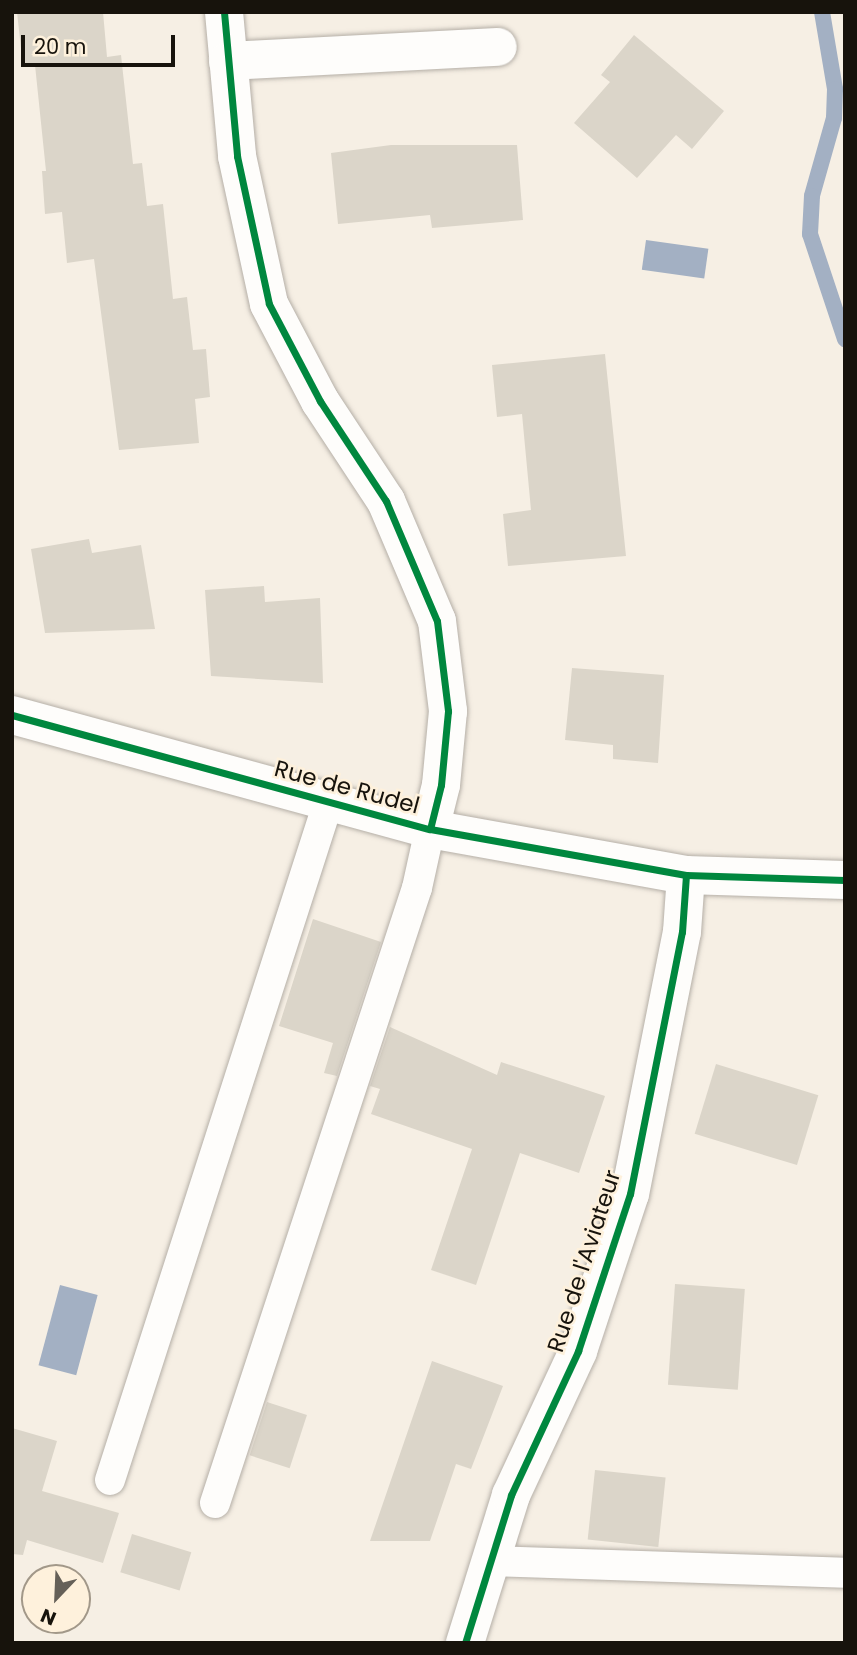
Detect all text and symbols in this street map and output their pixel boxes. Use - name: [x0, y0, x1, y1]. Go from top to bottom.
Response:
- scale bar: [24, 21, 178, 65]
- text: 20 m: [34, 32, 87, 61]
- street label: Rue de Rudel: [271, 754, 423, 820]
- street label: Rue de l'Aviateur: [542, 1166, 626, 1356]
- north arrow: [21, 1564, 91, 1634]
- text: N: [37, 1602, 60, 1632]

